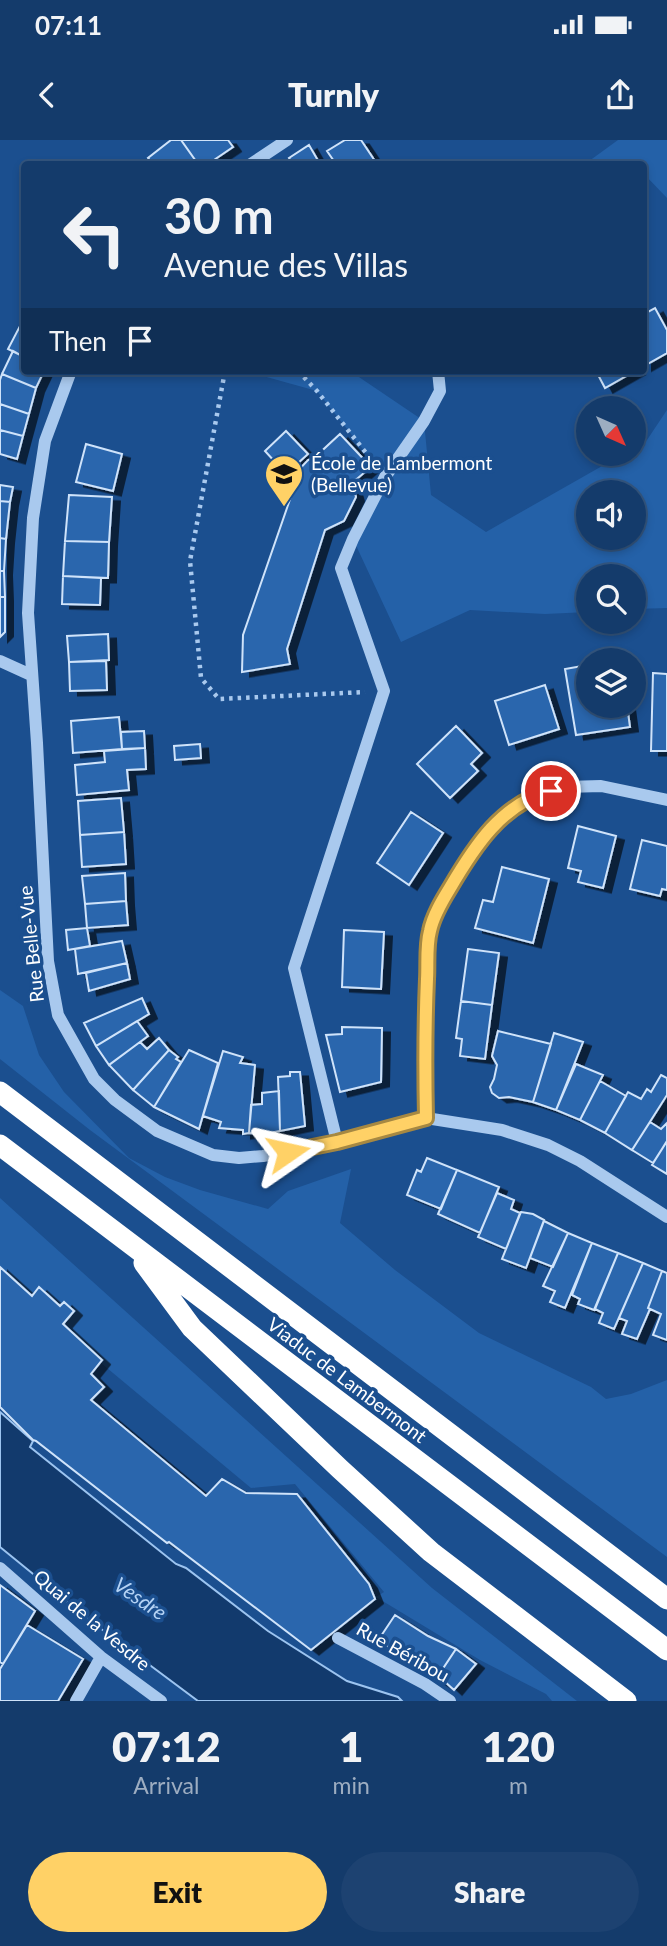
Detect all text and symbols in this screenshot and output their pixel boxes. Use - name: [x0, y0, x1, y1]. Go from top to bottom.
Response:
- text: 07:11: [35, 9, 102, 41]
- text: Turnly: [288, 75, 379, 114]
- icon: back: [28, 76, 66, 114]
- icon: share: [601, 76, 639, 114]
- text: 30 m: [164, 186, 274, 244]
- icon: left: [49, 189, 140, 280]
- text: Avenue des Villas: [164, 245, 408, 284]
- icon: arrive: [121, 322, 159, 360]
- text: Then: [49, 325, 107, 357]
- north arrow: [576, 396, 646, 466]
- map controls: [576, 396, 646, 718]
- place label: École de Lambermont (Bellevue): [311, 451, 492, 496]
- school or university icon: École de Lambermont (Bellevue): [263, 453, 305, 508]
- button: sound: [576, 480, 646, 550]
- button: search: [576, 564, 646, 634]
- button: layers: [576, 648, 646, 718]
- pin: [521, 761, 581, 821]
- icon: arrive: [532, 772, 570, 810]
- street label: Rue Belle-Vue: [13, 885, 48, 1004]
- position arrow: [251, 1115, 325, 1189]
- street label: Viaduc de Lambermont: [263, 1312, 432, 1447]
- street label: Quai de la Vesdre: [29, 1564, 155, 1675]
- water label: Vesdre: [110, 1571, 172, 1624]
- street label: Rue Béribou: [353, 1617, 454, 1687]
- text: 07:12: [112, 1721, 221, 1771]
- text: 1: [339, 1721, 363, 1771]
- text: 120: [482, 1721, 555, 1771]
- text: Arrival: [133, 1771, 199, 1799]
- text: min: [333, 1771, 370, 1799]
- text: m: [509, 1771, 528, 1799]
- button: Exit: [28, 1852, 327, 1932]
- button: Share: [341, 1852, 639, 1932]

